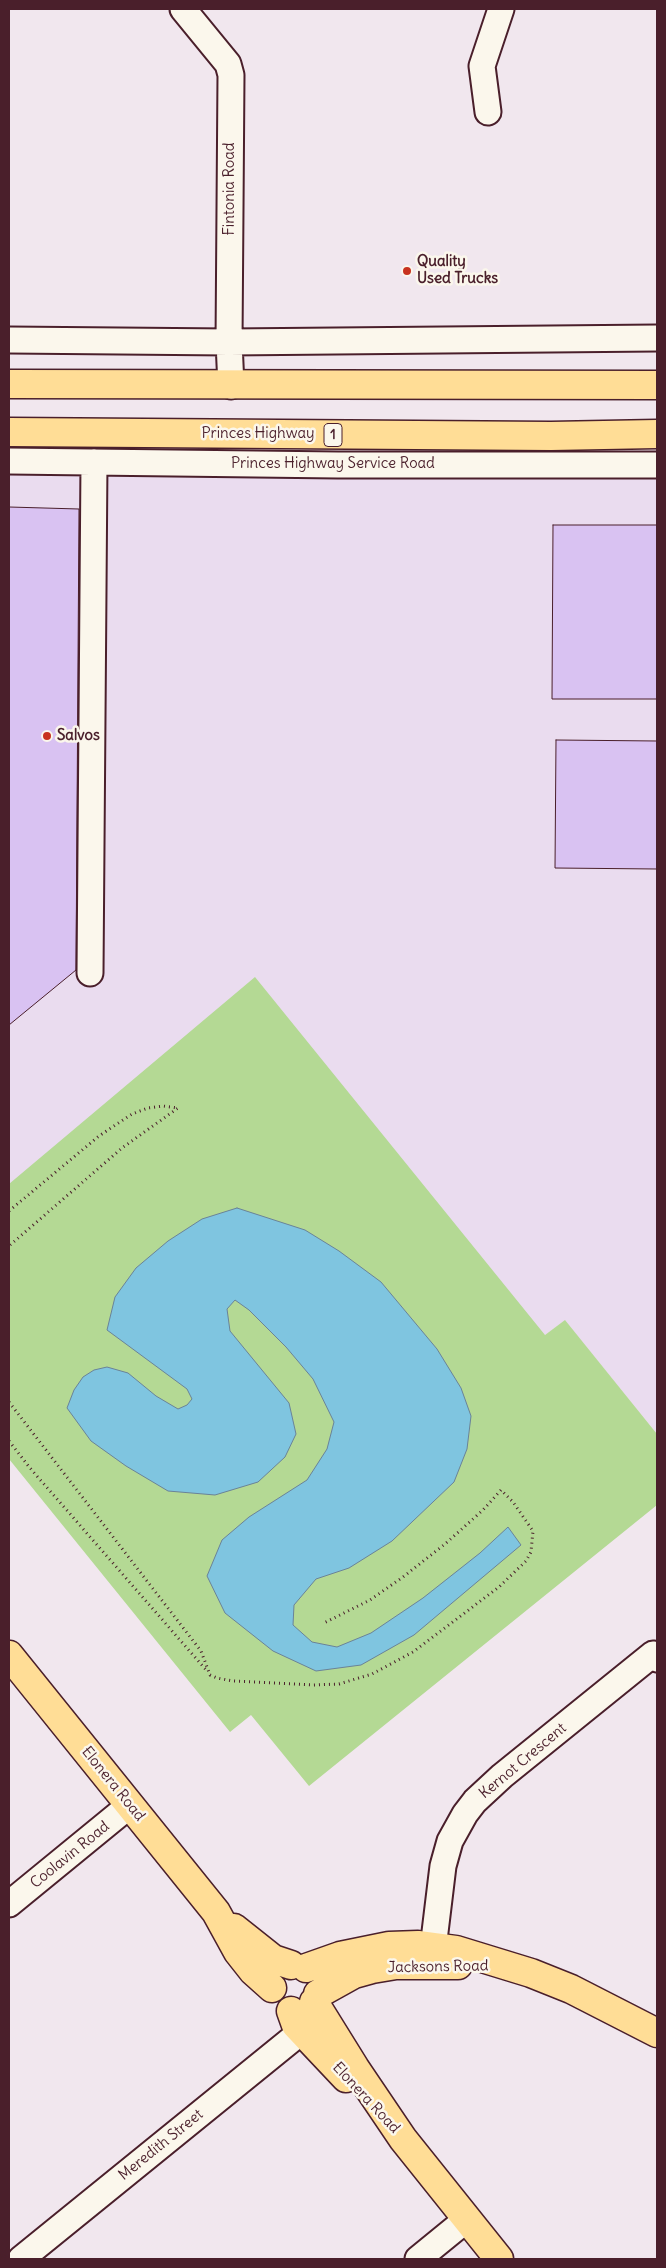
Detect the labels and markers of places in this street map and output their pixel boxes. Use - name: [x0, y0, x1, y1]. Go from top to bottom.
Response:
- place label: Quality Used Trucks: [417, 253, 498, 288]
- marker: Quality Used Trucks: [401, 265, 413, 277]
- place label: Salvos: [57, 727, 100, 745]
- marker: Salvos: [41, 730, 53, 742]

